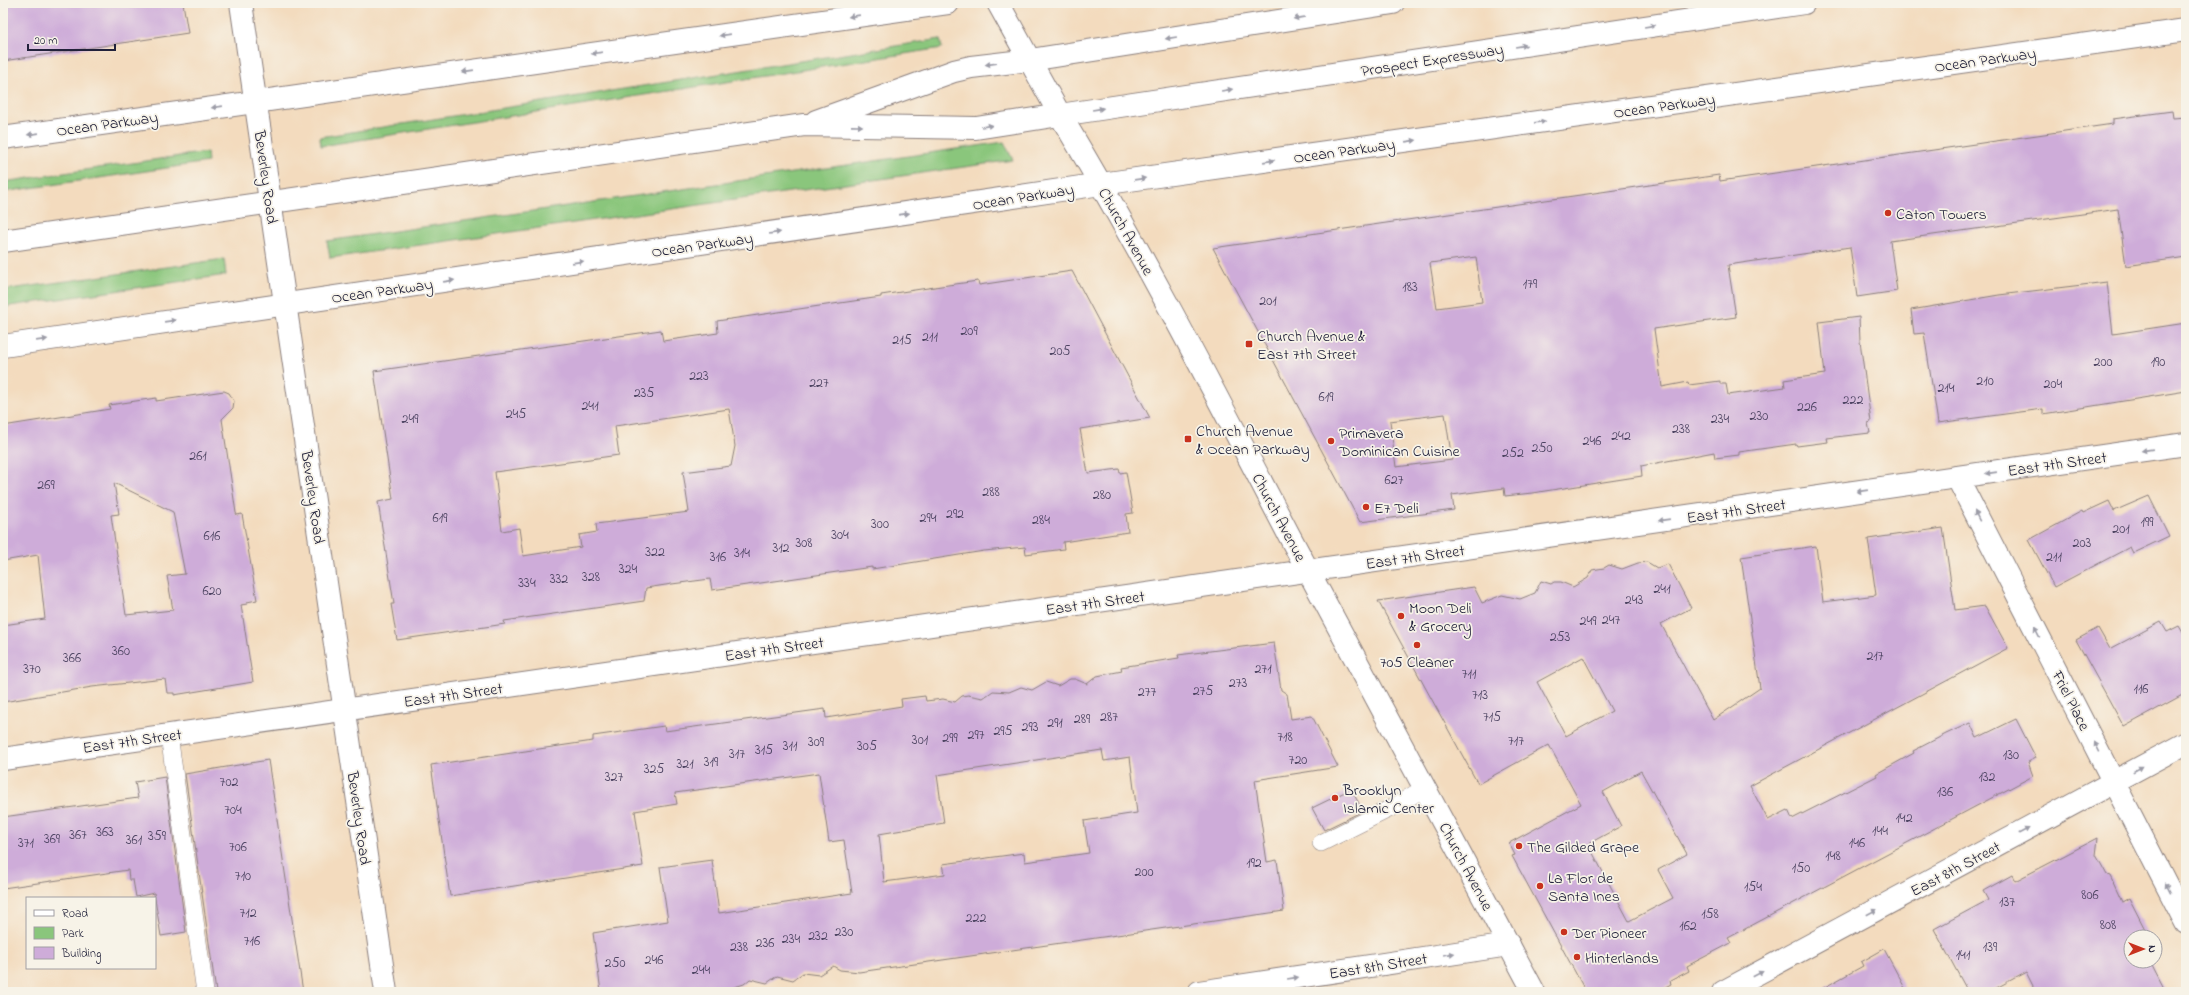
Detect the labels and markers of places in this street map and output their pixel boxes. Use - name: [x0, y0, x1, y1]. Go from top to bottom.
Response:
- place label: Caton Towers: [1896, 203, 1987, 227]
- marker: Caton Towers: [1883, 208, 1893, 218]
- place label: Church Avenue & East 7th Street: [1257, 325, 1366, 367]
- marker: Church Avenue & East 7th Street: [1244, 339, 1254, 349]
- place label: Church Avenue & Ocean Parkway: [1196, 420, 1310, 462]
- place label: Primavera Dominican Cuisine: [1338, 422, 1460, 464]
- marker: Church Avenue & Ocean Parkway: [1183, 434, 1193, 444]
- marker: Primavera Dominican Cuisine: [1326, 436, 1336, 446]
- place label: E7 Deli: [1374, 497, 1419, 521]
- marker: E7 Deli: [1361, 502, 1371, 512]
- place label: Moon Deli & Grocery: [1409, 597, 1472, 639]
- marker: Moon Deli & Grocery: [1396, 611, 1406, 621]
- marker: 705 Cleaner: [1412, 640, 1422, 650]
- place label: 705 Cleaner: [1380, 651, 1454, 675]
- place label: Brooklyn Islamic Center: [1342, 779, 1434, 821]
- marker: Brooklyn Islamic Center: [1330, 793, 1340, 803]
- place label: The Gilded Grape: [1527, 836, 1640, 860]
- marker: The Gilded Grape: [1514, 841, 1524, 851]
- place label: La Flor de Santa Ines: [1548, 867, 1620, 909]
- marker: La Flor de Santa Ines: [1535, 881, 1545, 891]
- place label: Der Pioneer: [1571, 922, 1647, 946]
- marker: Der Pioneer: [1559, 927, 1569, 937]
- place label: Hinterlands: [1585, 947, 1659, 971]
- marker: Hinterlands: [1572, 952, 1582, 962]

